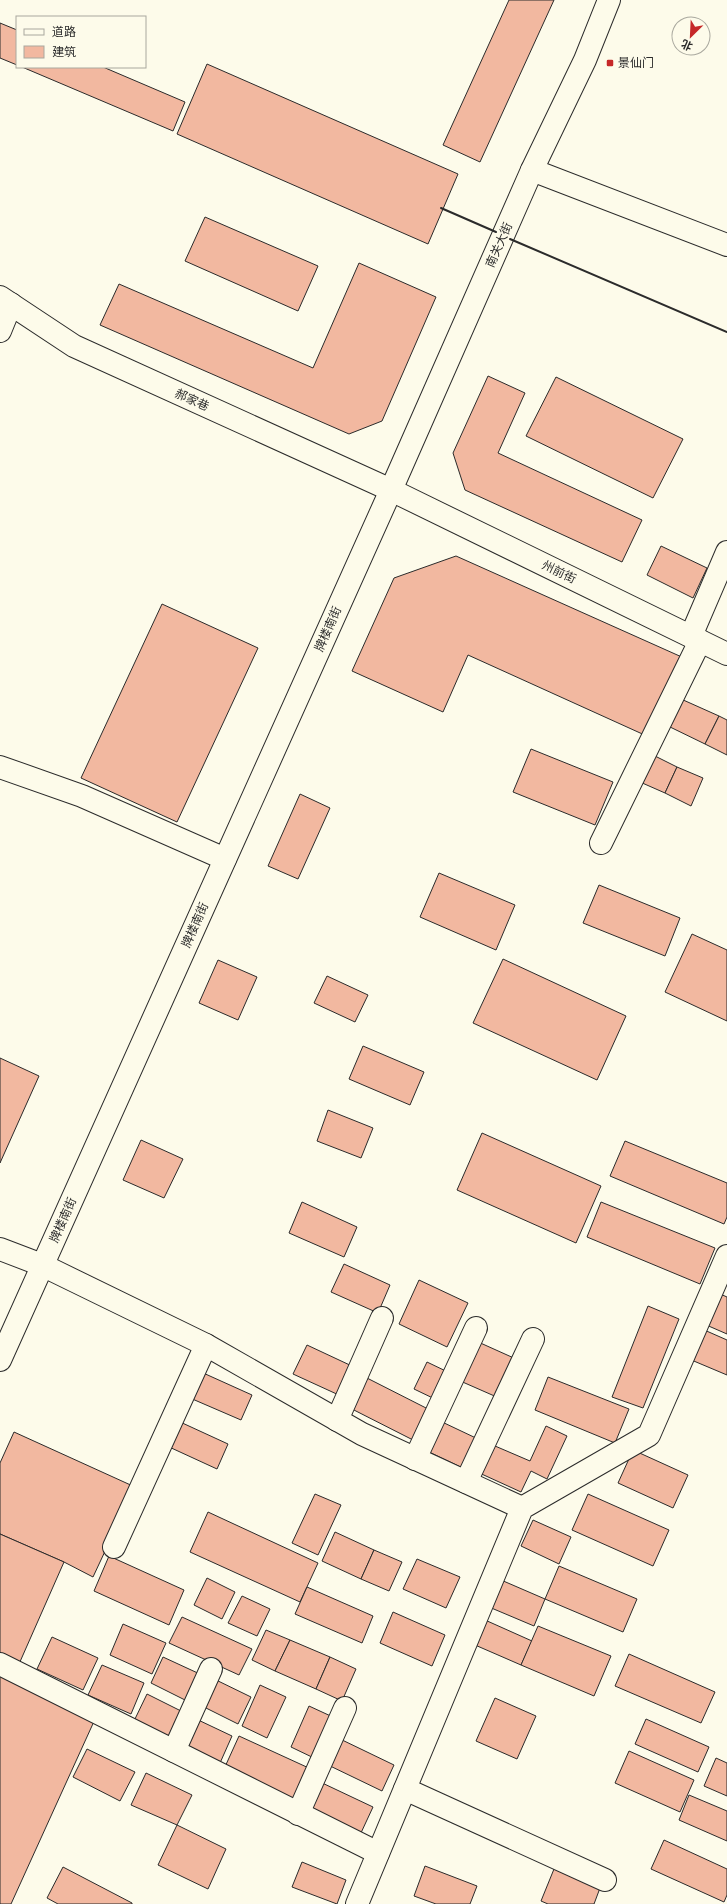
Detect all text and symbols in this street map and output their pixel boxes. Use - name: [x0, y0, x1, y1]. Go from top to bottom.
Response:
- legend: [16, 16, 146, 68]
- north arrow: [671, 16, 711, 56]
- text: 道路: [52, 25, 76, 39]
- text: 北: [679, 37, 695, 53]
- text: 建筑: [52, 45, 76, 59]
- place label: 景仙门: [618, 56, 654, 70]
- marker: 景仙门: [605, 58, 615, 68]
- street label: 南关大街: [483, 220, 515, 270]
- street label: 郝家巷: [173, 386, 211, 414]
- street label: 州前街: [540, 558, 578, 586]
- street label: 牌楼南街: [312, 604, 344, 654]
- street label: 牌楼南街: [179, 900, 211, 950]
- street label: 牌楼南街: [47, 1195, 79, 1245]

